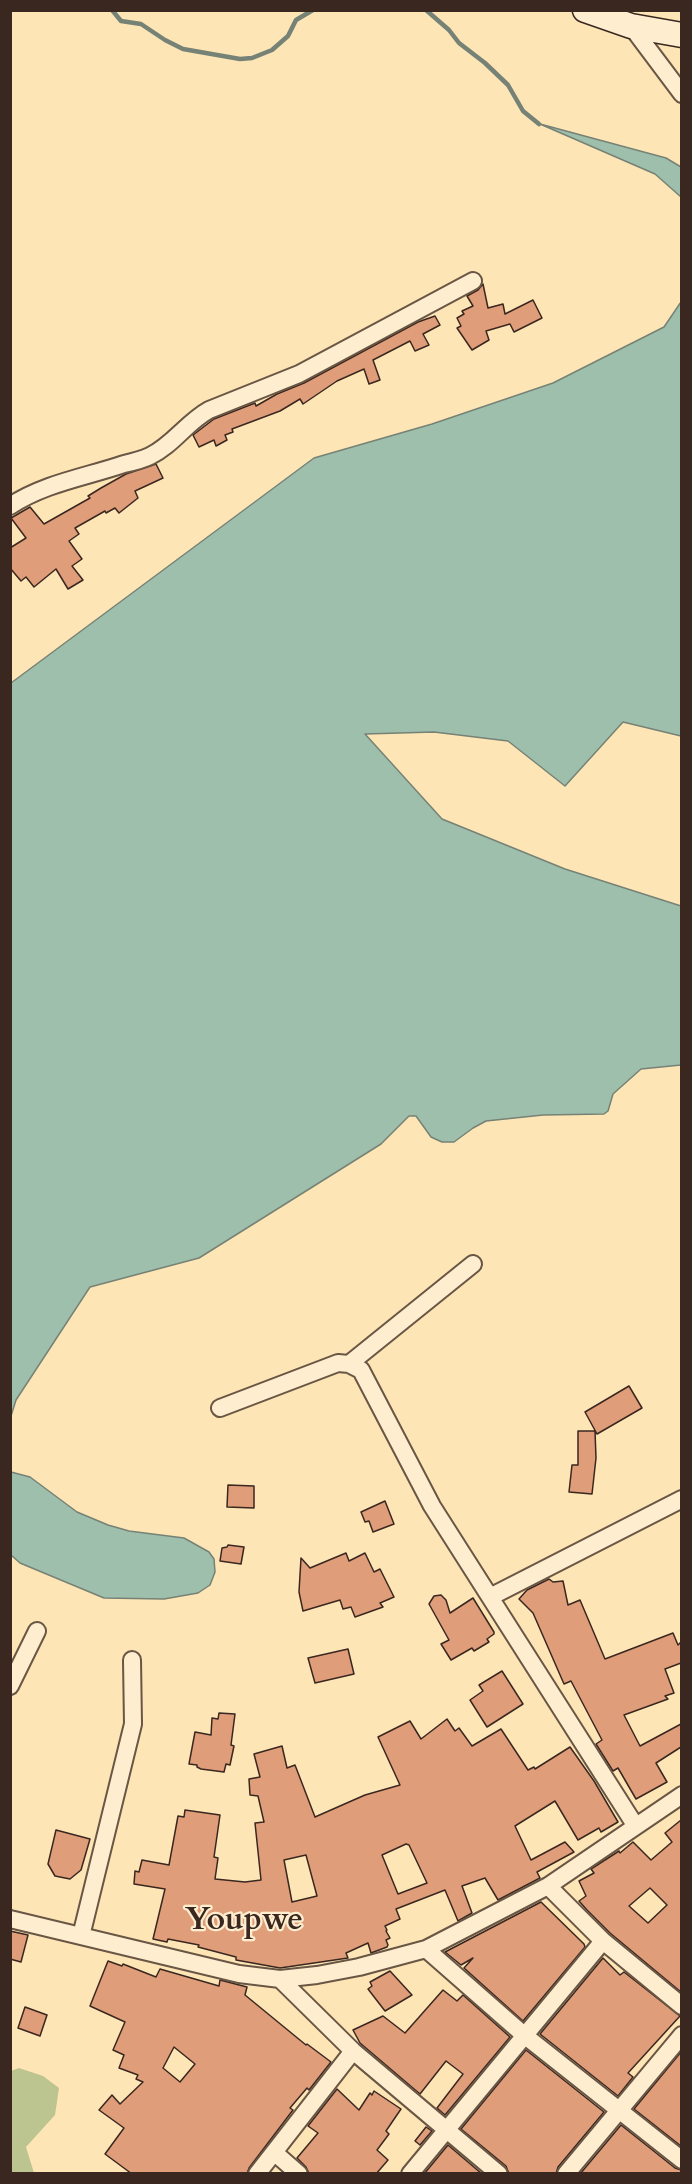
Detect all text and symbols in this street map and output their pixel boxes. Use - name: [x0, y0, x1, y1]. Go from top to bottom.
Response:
- district label: Youpwe: [185, 1903, 303, 1941]

